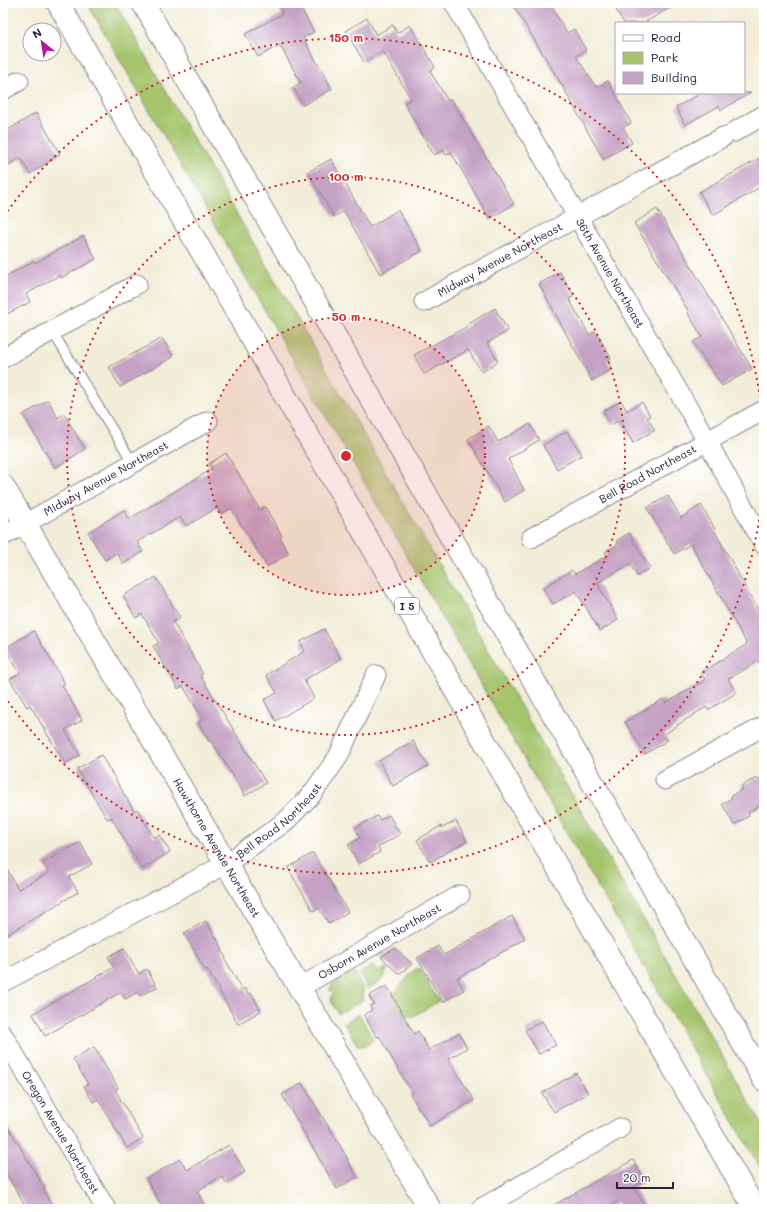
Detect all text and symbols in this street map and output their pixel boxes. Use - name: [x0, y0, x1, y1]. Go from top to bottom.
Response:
- north arrow: [22, 22, 62, 62]
- legend: [615, 22, 745, 94]
- text: N: [29, 24, 44, 41]
- text: 150 m: [329, 29, 363, 45]
- text: Road: [651, 29, 681, 45]
- text: Park: [651, 49, 678, 65]
- text: Building: [651, 69, 697, 85]
- text: 100 m: [329, 168, 363, 184]
- street label: 36th Avenue Northeast: [573, 215, 648, 331]
- street label: Midway Avenue Northeast: [435, 218, 565, 300]
- text: 50 m: [332, 308, 360, 324]
- street label: Midway Avenue Northeast: [41, 437, 171, 519]
- street label: Bell Road Northeast: [596, 441, 699, 506]
- centre of rings: [339, 449, 353, 463]
- road number: I 5: [395, 598, 419, 614]
- street label: Hawthorne Avenue Northeast: [170, 775, 264, 920]
- street label: Bell Road Northeast: [233, 780, 325, 861]
- street label: Osborn Avenue Northeast: [315, 900, 444, 982]
- street label: Oregon Avenue Northeast: [19, 1068, 103, 1196]
- scale bar: [617, 1164, 673, 1190]
- text: 20 m: [623, 1169, 651, 1185]

